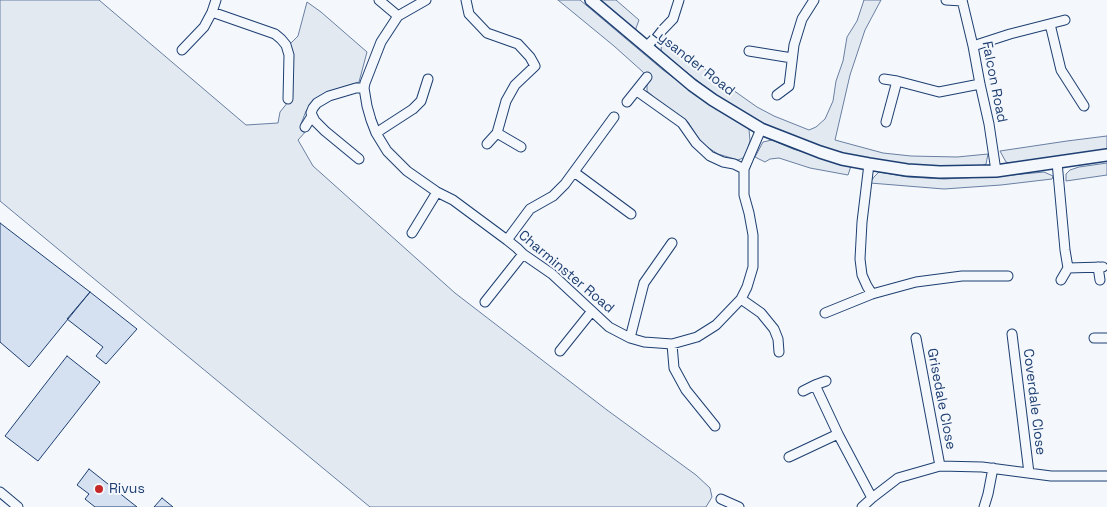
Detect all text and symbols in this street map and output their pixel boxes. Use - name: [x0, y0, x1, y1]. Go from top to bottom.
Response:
- street label: Lysander Road: [648, 24, 738, 100]
- street label: Falcon Road: [978, 40, 1010, 124]
- street label: Charminster Road: [515, 227, 617, 317]
- street label: Grisedale Close: [923, 347, 959, 451]
- street label: Coverdale Close: [1019, 348, 1049, 456]
- place label: Rivus: [109, 481, 145, 497]
- marker: Rivus: [93, 483, 105, 495]

